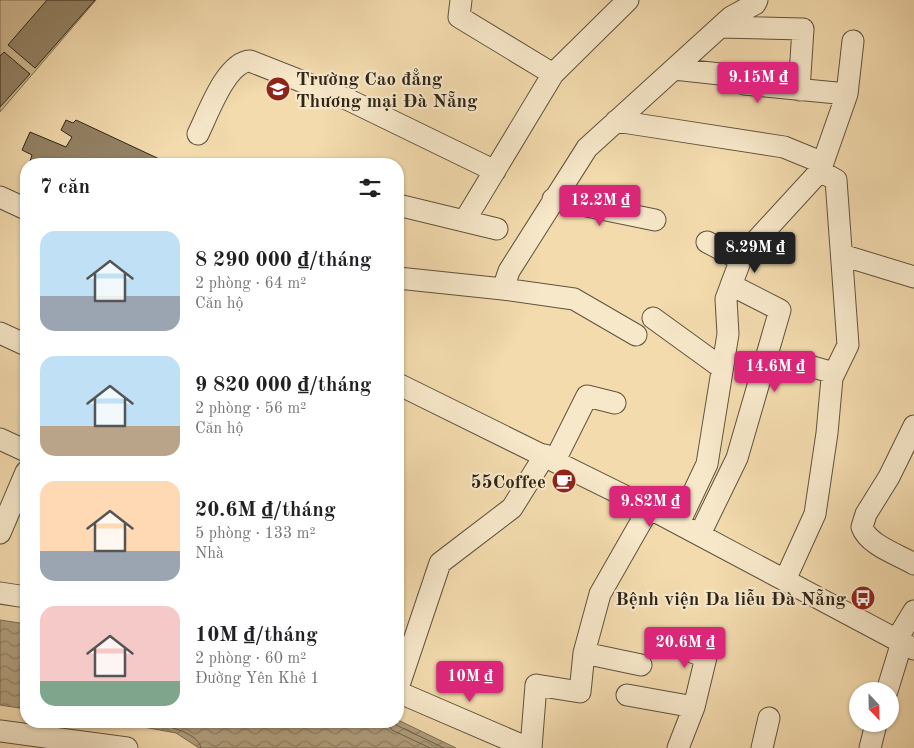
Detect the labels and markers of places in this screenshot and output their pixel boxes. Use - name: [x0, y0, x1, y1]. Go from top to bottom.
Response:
- pin: 9.15M ₫: [712, 62, 804, 104]
- place label: Trường Cao đẳng Thương mại Đà Nẵng: [296, 68, 478, 112]
- school or university icon: Trường Cao đẳng Thương mại Đà Nẵng: [265, 76, 291, 102]
- pin: 12.2M ₫: [554, 184, 646, 227]
- pin: 8.29M ₫: [709, 232, 801, 274]
- pin: 14.6M ₫: [729, 350, 821, 393]
- cafe icon: 55Coffee: [551, 468, 577, 494]
- place label: 55Coffee: [471, 474, 546, 493]
- pin: 9.82M ₫: [604, 486, 696, 528]
- bus stop icon: Bệnh viện Da liễu Đà Nẵng: [850, 585, 876, 611]
- place label: Bệnh viện Da liễu Đà Nẵng: [615, 588, 846, 610]
- pin: 20.6M ₫: [639, 626, 731, 669]
- pin: 10M ₫: [435, 660, 505, 703]

